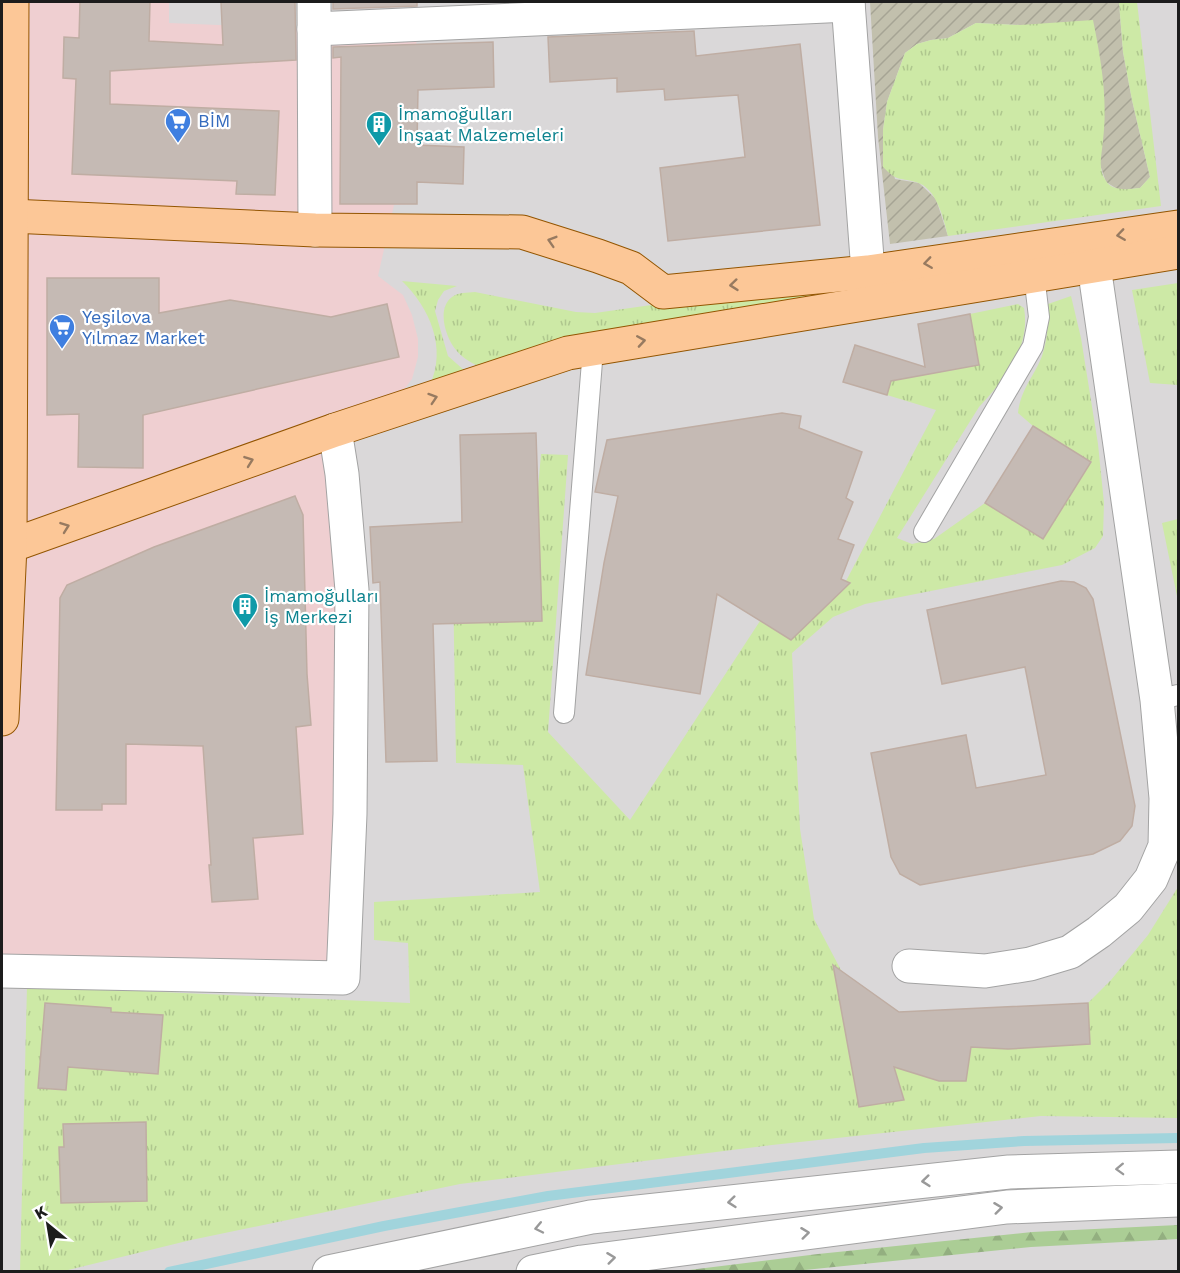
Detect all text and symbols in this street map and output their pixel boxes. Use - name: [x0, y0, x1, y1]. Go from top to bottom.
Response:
- place label: İmamoğulları İnşaat Malzemeleri: [398, 103, 564, 145]
- supermarket icon: BİM: [163, 106, 193, 144]
- building icon: İmamoğulları İnşaat Malzemeleri: [364, 109, 394, 147]
- place label: BİM: [198, 110, 230, 131]
- one-way arrow: [1116, 229, 1125, 241]
- one-way arrow: [547, 236, 557, 248]
- one-way arrow: [923, 257, 932, 269]
- one-way arrow: [729, 278, 738, 291]
- place label: Yeşilova Yılmaz Market: [82, 306, 205, 348]
- supermarket icon: Yeşilova Yılmaz Market: [47, 312, 77, 350]
- one-way arrow: [635, 335, 645, 348]
- one-way arrow: [427, 392, 438, 405]
- one-way arrow: [242, 456, 253, 468]
- one-way arrow: [59, 521, 70, 534]
- place label: İmamoğulları İş Merkezi: [264, 585, 379, 627]
- building icon: İmamoğulları İş Merkezi: [230, 591, 260, 629]
- one-way arrow: [1116, 1163, 1125, 1175]
- one-way arrow: [921, 1174, 930, 1187]
- north arrow: [18, 1195, 78, 1255]
- one-way arrow: [727, 1195, 736, 1208]
- text: K: [31, 1201, 50, 1223]
- one-way arrow: [994, 1203, 1003, 1215]
- one-way arrow: [534, 1221, 544, 1234]
- one-way arrow: [800, 1227, 809, 1240]
- one-way arrow: [607, 1252, 616, 1265]

